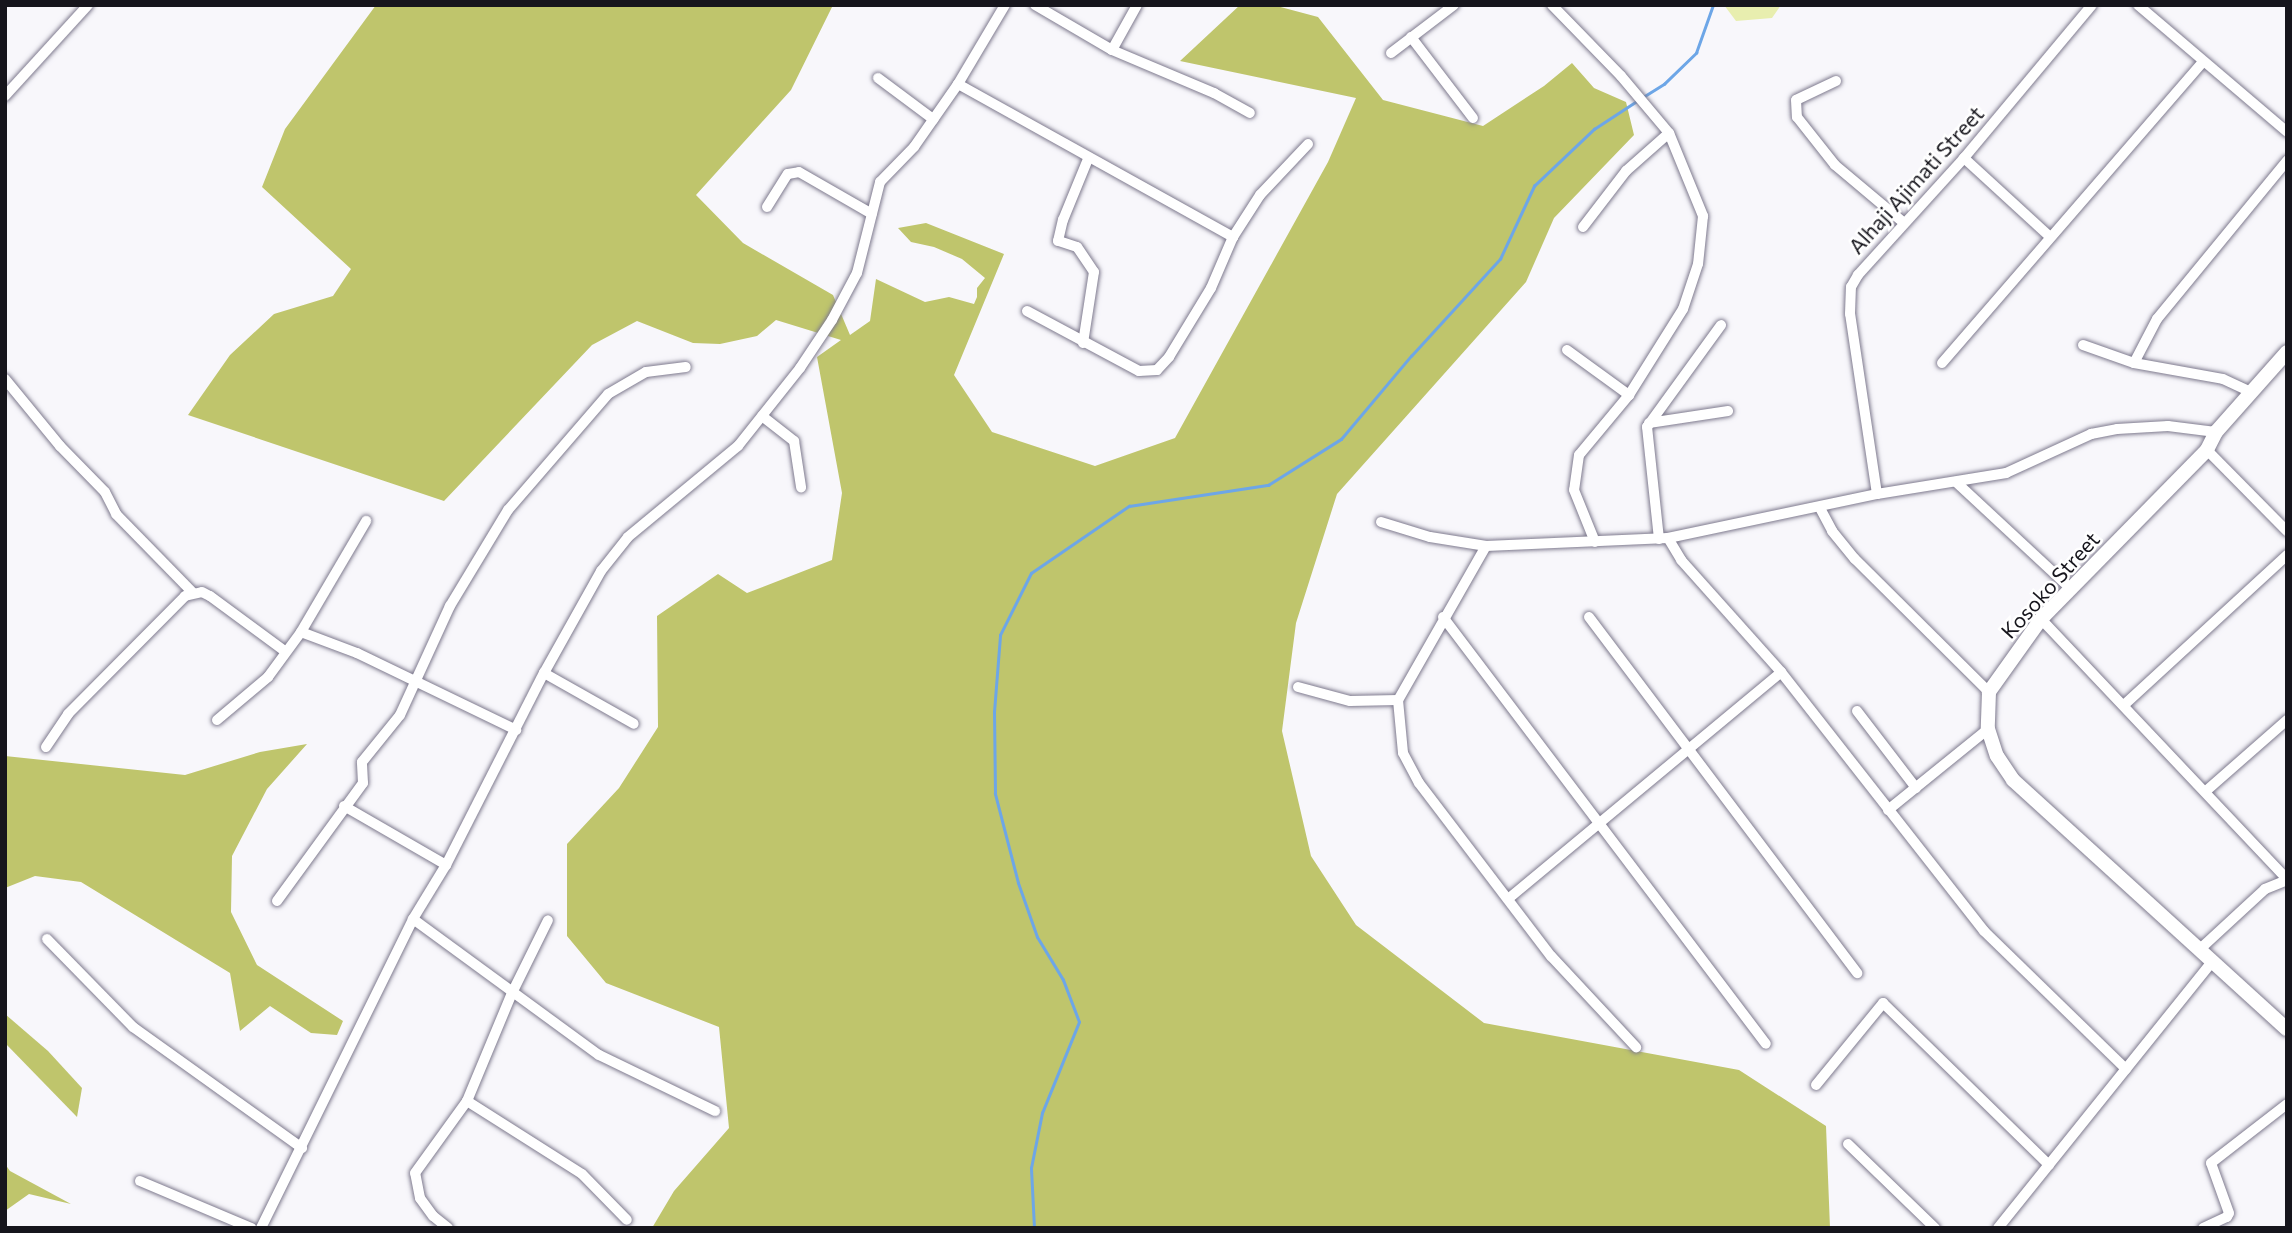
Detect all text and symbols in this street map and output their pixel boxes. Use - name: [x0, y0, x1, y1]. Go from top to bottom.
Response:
- street label: Alhaji Ajimati Street: [1843, 101, 1989, 259]
- street label: Kosoko Street: [1996, 527, 2104, 643]

